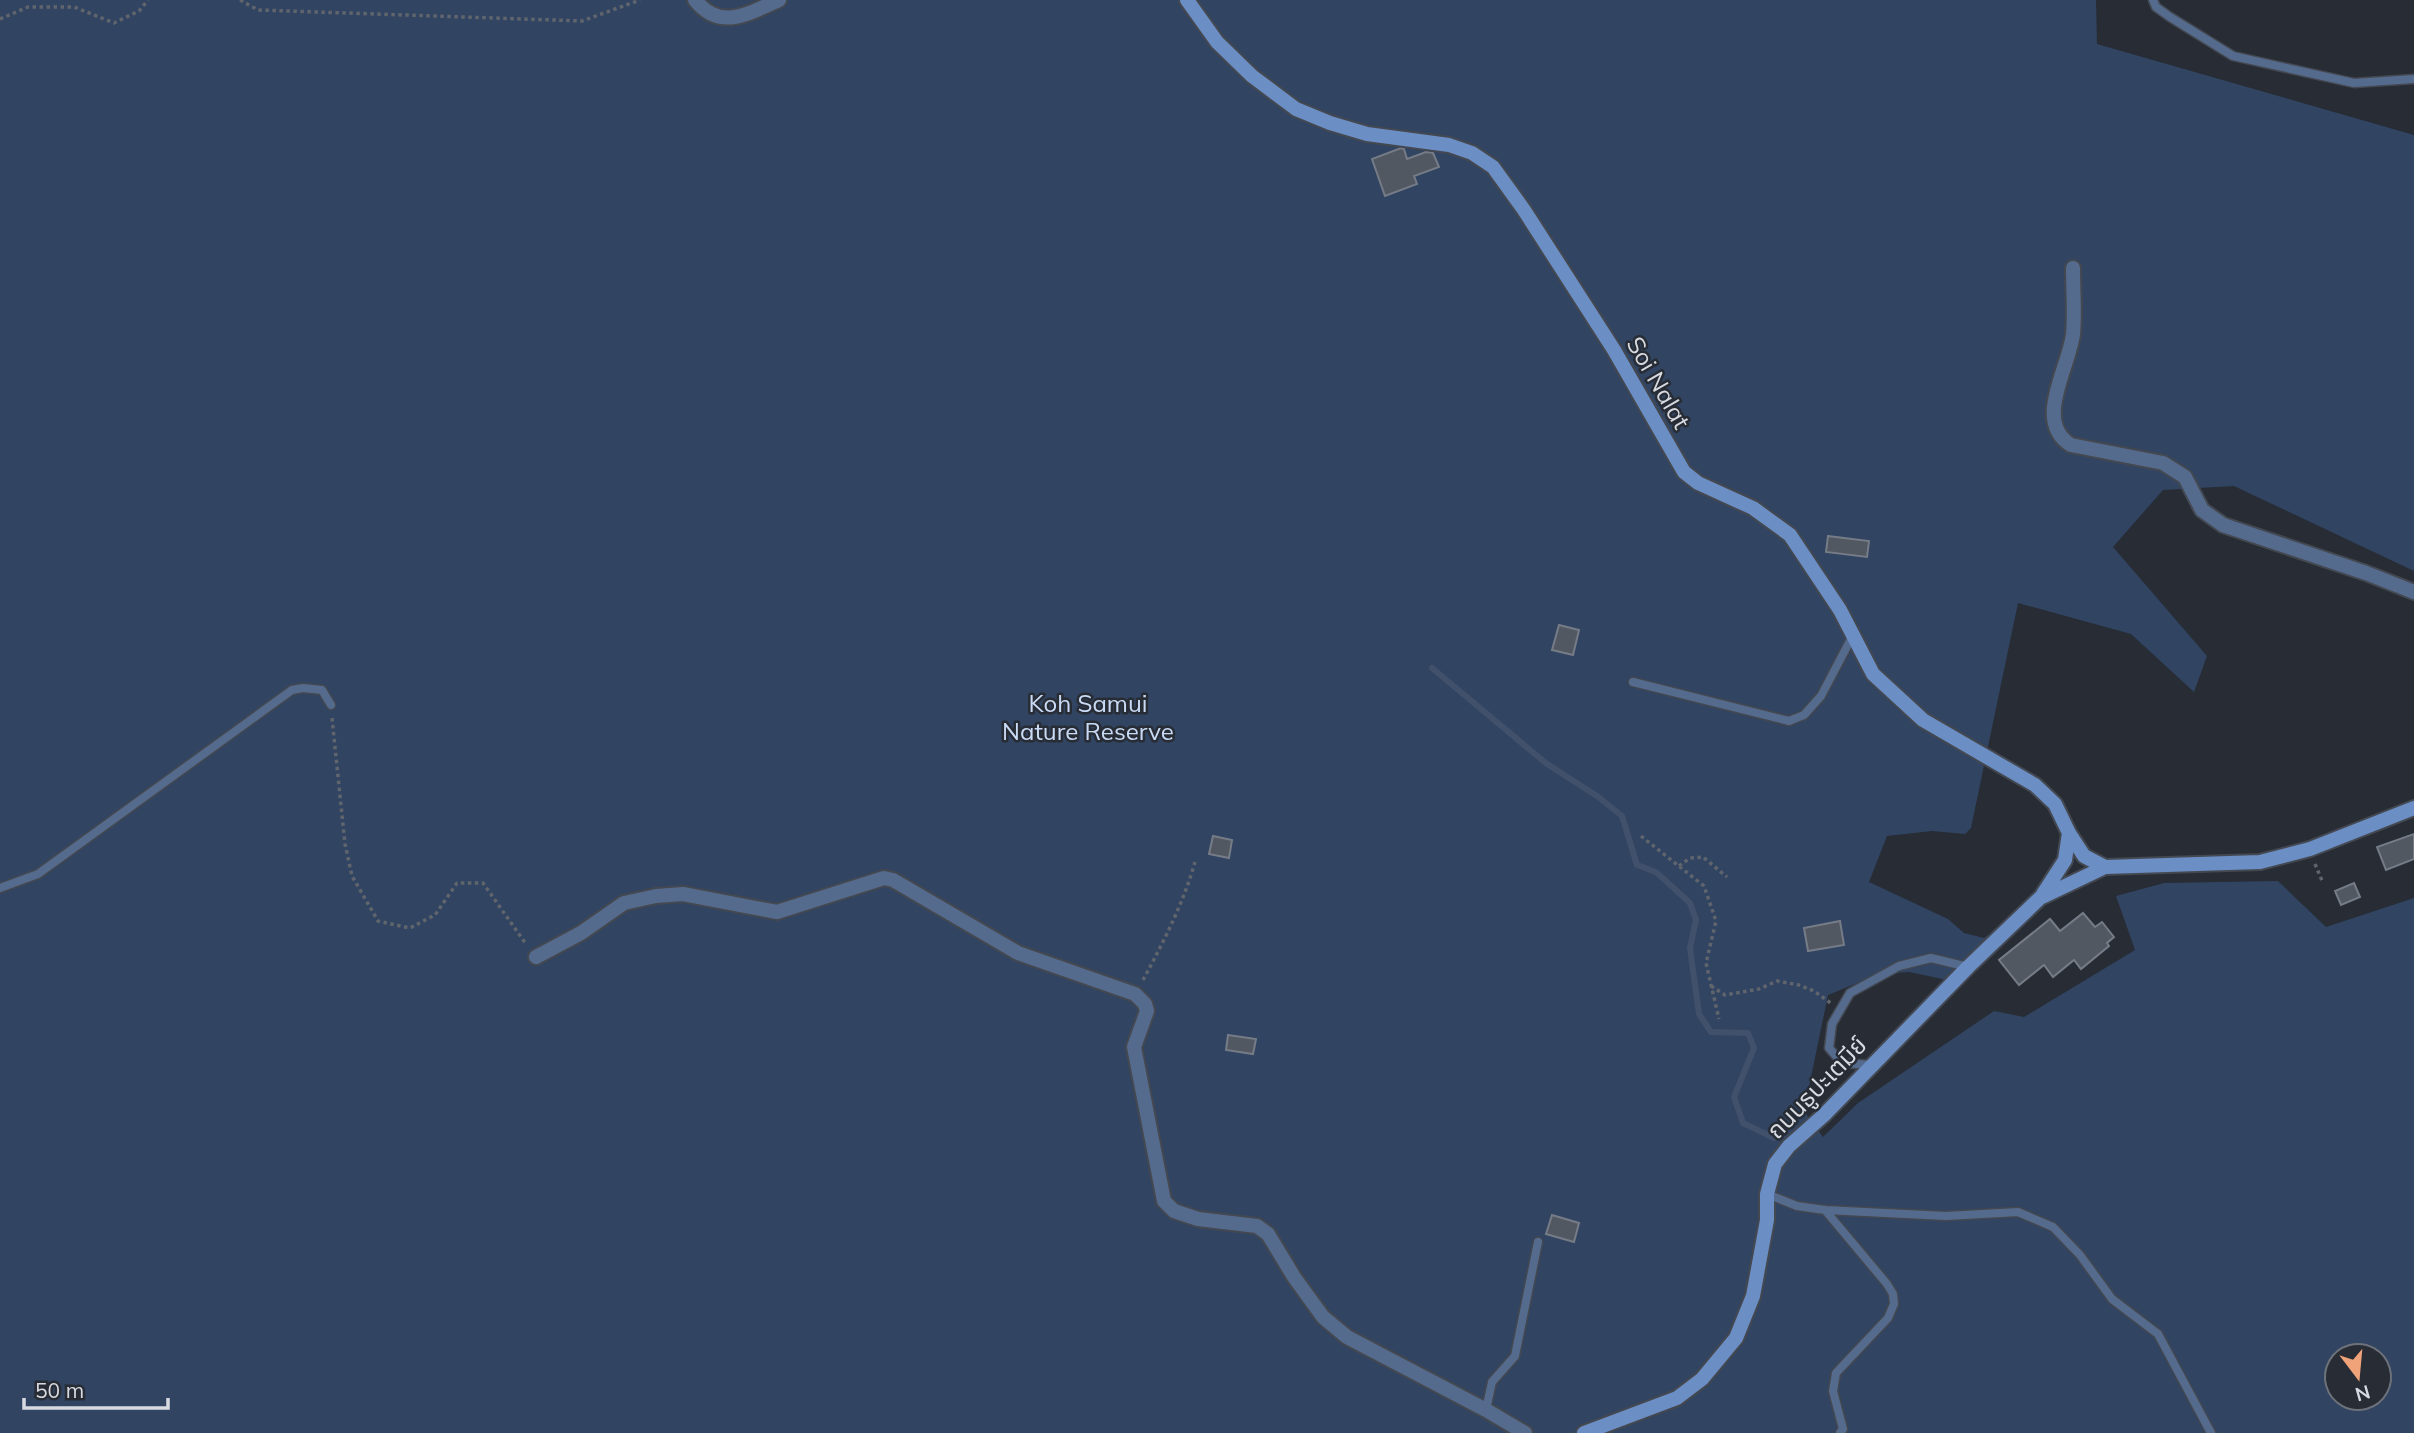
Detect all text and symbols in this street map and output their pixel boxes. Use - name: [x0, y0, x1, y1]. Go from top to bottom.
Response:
- street label: Soi Nalat: [1621, 331, 1697, 434]
- park label: Koh Samui Nature Reserve: [1002, 688, 1174, 746]
- street label: ถนนธูปะเตมีย์: [1760, 1030, 1873, 1145]
- north arrow: [2323, 1342, 2393, 1412]
- scale bar: [24, 1366, 168, 1410]
- text: 50 m: [35, 1377, 84, 1403]
- text: N: [2352, 1380, 2373, 1407]

